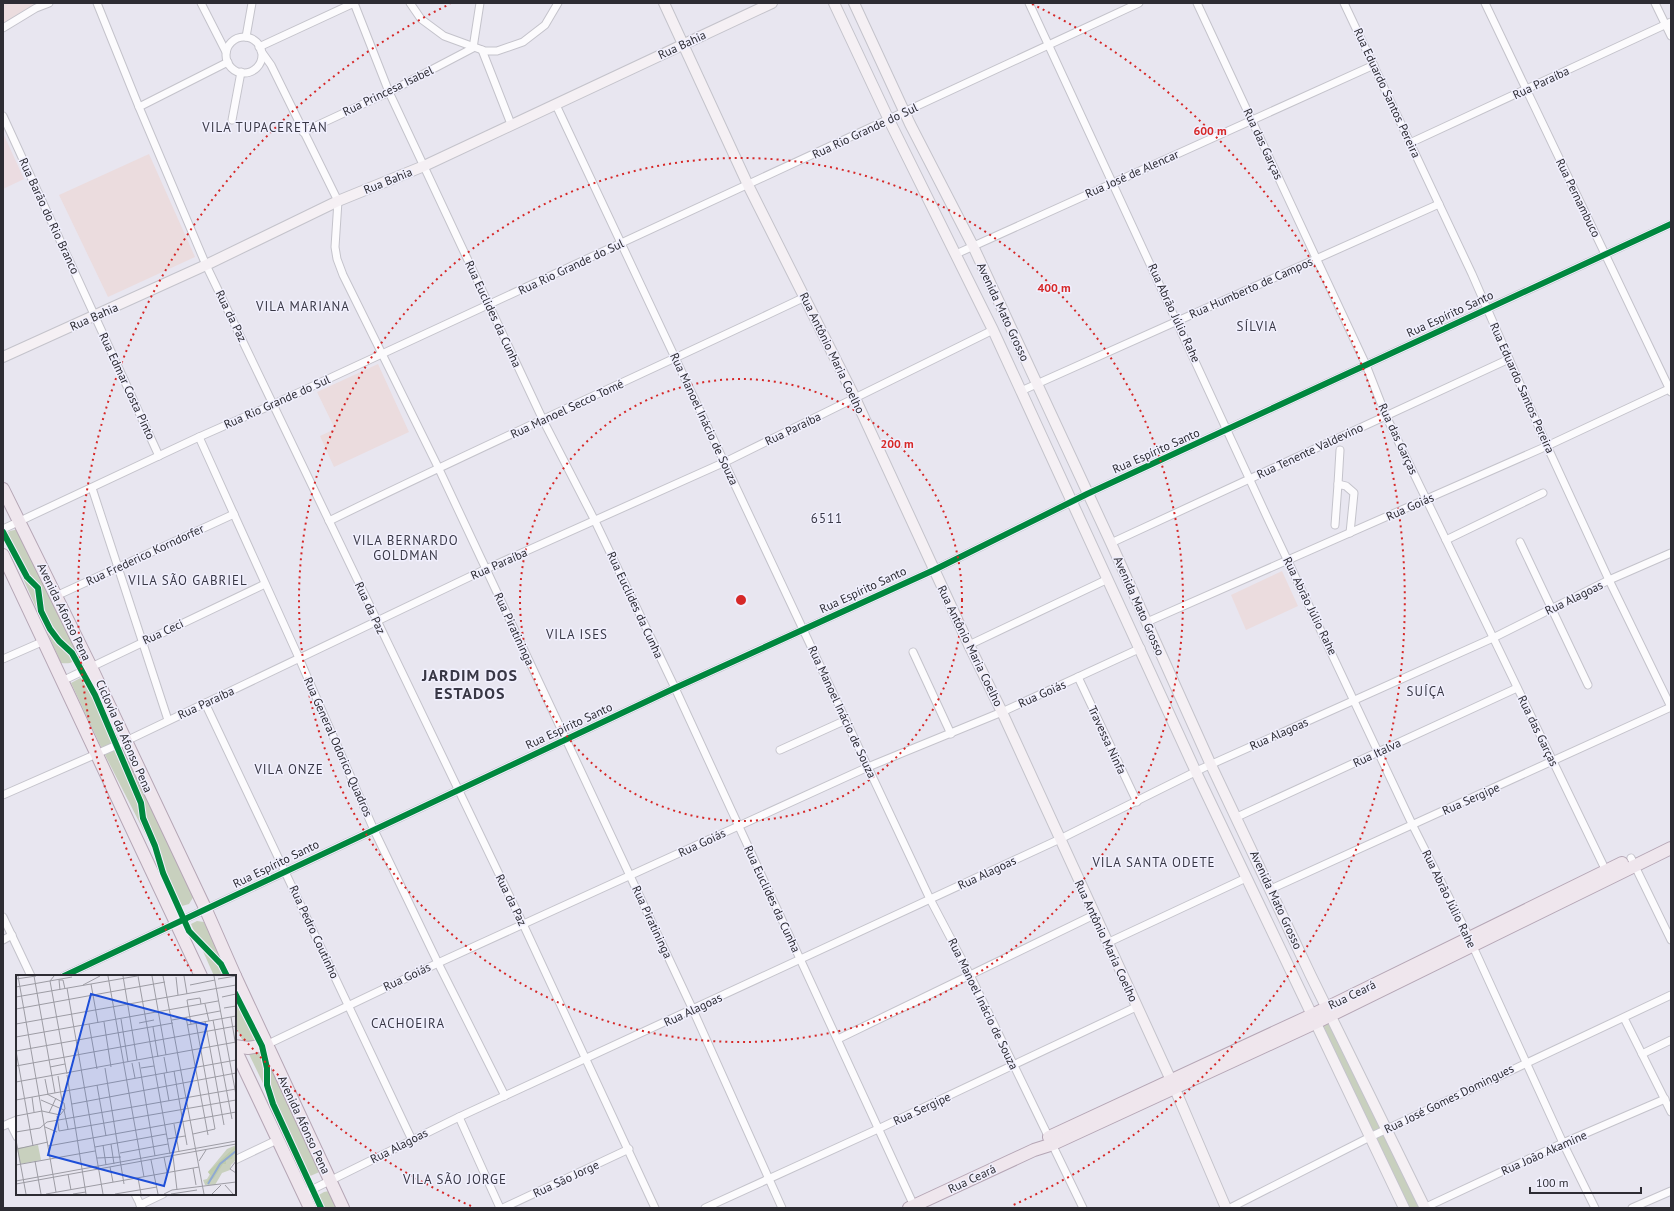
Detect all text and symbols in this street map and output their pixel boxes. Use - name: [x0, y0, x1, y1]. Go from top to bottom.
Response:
- street label: Rua Eduardo Santos Pereira: [1351, 26, 1424, 160]
- street label: Rua Bahia: [655, 27, 708, 62]
- street label: Rua Princesa Isabel: [340, 62, 436, 119]
- street label: Rua Paraíba: [1510, 63, 1571, 102]
- street label: Rua Rio Grande do Sul: [810, 99, 920, 162]
- street label: Rua das Garças: [1240, 106, 1287, 182]
- district label: VILA TUPACERETAN: [201, 119, 328, 136]
- text: 600 m: [1193, 123, 1227, 138]
- street label: Rua José de Alencar: [1083, 146, 1181, 201]
- street label: Rua Barão do Rio Branco: [16, 155, 83, 276]
- street label: Rua Pernambuco: [1553, 156, 1604, 240]
- street label: Rua Bahia: [361, 164, 414, 197]
- street label: Rua Rio Grande do Sul: [516, 235, 626, 298]
- street label: Rua Humberto de Campos: [1187, 254, 1315, 322]
- street label: Rua Euclides da Cunha: [462, 258, 525, 370]
- street label: Avenida Mato Grosso: [974, 260, 1033, 364]
- street label: Rua Abrão Júlio Rahe: [1145, 261, 1204, 365]
- text: 400 m: [1037, 280, 1071, 295]
- street label: Rua da Paz: [212, 287, 250, 344]
- street label: Rua Espírito Santo: [1404, 287, 1496, 340]
- street label: Rua Antônio Maria Coelho: [797, 290, 868, 416]
- district label: VILA MARIANA: [255, 298, 350, 315]
- street label: Rua Bahia: [67, 299, 120, 334]
- district label: SÍLVIA: [1237, 318, 1277, 335]
- street label: Rua Eduardo Santos Pereira: [1487, 320, 1558, 455]
- street label: Rua Edmar Costa Pinto: [96, 330, 159, 442]
- street label: Rua Manoel Inácio de Souza: [667, 350, 742, 487]
- street label: Rua Rio Grande do Sul: [221, 371, 333, 432]
- street label: Rua Manoel Secco Tomé: [508, 376, 626, 441]
- street label: Rua das Garças: [1375, 401, 1422, 477]
- street label: Rua Paraíba: [762, 409, 823, 449]
- street label: Rua Tenente Valdevino: [1254, 419, 1365, 482]
- street label: Rua Espírito Santo: [1110, 425, 1202, 477]
- text: 200 m: [880, 436, 914, 451]
- street label: Rua Goiás: [1384, 489, 1436, 524]
- district label: 6511: [811, 510, 843, 527]
- street label: Rua Frederico Korndorfer: [83, 521, 206, 588]
- district label: VILA BERNARDO GOLDMAN: [352, 532, 459, 564]
- street label: Rua Paraíba: [468, 544, 530, 583]
- street label: Rua Euclides da Cunha: [604, 549, 667, 661]
- street label: Avenida Mato Grosso: [1111, 554, 1168, 658]
- street label: Rua Abrão Júlio Rahe: [1280, 554, 1341, 657]
- street label: Avenida Afonso Pena: [34, 561, 95, 663]
- street label: Rua Espírito Santo: [817, 563, 909, 616]
- district label: VILA SÃO GABRIEL: [127, 572, 248, 589]
- street label: Rua Alagoas: [1542, 577, 1605, 618]
- street label: Rua da Paz: [352, 579, 389, 636]
- street label: Rua Antônio Maria Coelho: [935, 583, 1006, 709]
- street label: Rua Piratininga: [491, 590, 538, 668]
- centre of rings: [734, 593, 748, 607]
- street label: Rua Ceci: [140, 616, 186, 648]
- district label: VILA ISES: [545, 626, 608, 643]
- street label: Rua Manoel Inácio de Souza: [805, 643, 880, 780]
- district label: JARDIM DOS ESTADOS: [421, 665, 518, 703]
- street label: Rua General Odorico Quadros: [301, 675, 376, 819]
- street label: Rua Goiás: [1016, 676, 1068, 711]
- street label: Ciclovia da Afonso Pena: [93, 677, 156, 795]
- street label: Rua Paraíba: [175, 683, 236, 722]
- district label: SUÍÇA: [1407, 683, 1445, 700]
- street label: Rua das Garças: [1515, 693, 1562, 769]
- street label: Rua Espírito Santo: [523, 699, 615, 752]
- street label: Travessa Ninfa: [1085, 703, 1130, 777]
- street label: Rua Alagoas: [1247, 714, 1310, 753]
- street label: Rua Italva: [1350, 735, 1403, 770]
- district label: VILA ONZE: [253, 761, 324, 778]
- street label: Rua Sergipe: [1440, 779, 1502, 818]
- street label: Rua Goiás: [676, 825, 728, 860]
- street label: Rua Espírito Santo: [230, 836, 321, 891]
- street label: Rua Euclides da Cunha: [741, 843, 804, 955]
- street label: Rua Abrão Júlio Rahe: [1419, 847, 1480, 950]
- street label: Avenida Mato Grosso: [1247, 848, 1306, 952]
- street label: Rua Alagoas: [955, 853, 1018, 893]
- district label: VILA SANTA ODETE: [1091, 854, 1216, 871]
- street label: Rua da Paz: [492, 871, 530, 928]
- street label: Rua Antônio Maria Coelho: [1072, 877, 1141, 1004]
- street label: Rua Pedro Coutinho: [286, 883, 343, 981]
- street label: Rua Piratininga: [629, 883, 676, 961]
- street label: Rua Manoel Inácio de Souza: [945, 936, 1022, 1072]
- street label: Rua Goiás: [381, 959, 433, 994]
- inset map: [16, 975, 236, 1195]
- street label: Rua Ceará: [1325, 977, 1378, 1013]
- street label: Rua Alagoas: [661, 990, 724, 1030]
- district label: CACHOEIRA: [371, 1015, 445, 1032]
- street label: Rua José Gomes Domingues: [1381, 1061, 1516, 1137]
- street label: Avenida Afonso Pena: [275, 1073, 334, 1176]
- street label: Rua Sergipe: [891, 1089, 953, 1128]
- street label: Rua Alagoas: [367, 1125, 430, 1166]
- street label: Rua João Akamine: [1499, 1127, 1589, 1178]
- street label: Rua São Jorge: [530, 1157, 601, 1200]
- street label: Rua Ceará: [945, 1161, 998, 1196]
- scale bar: [1530, 1169, 1641, 1195]
- district label: VILA SÃO JORGE: [402, 1171, 507, 1188]
- text: 100 m: [1536, 1175, 1569, 1190]

